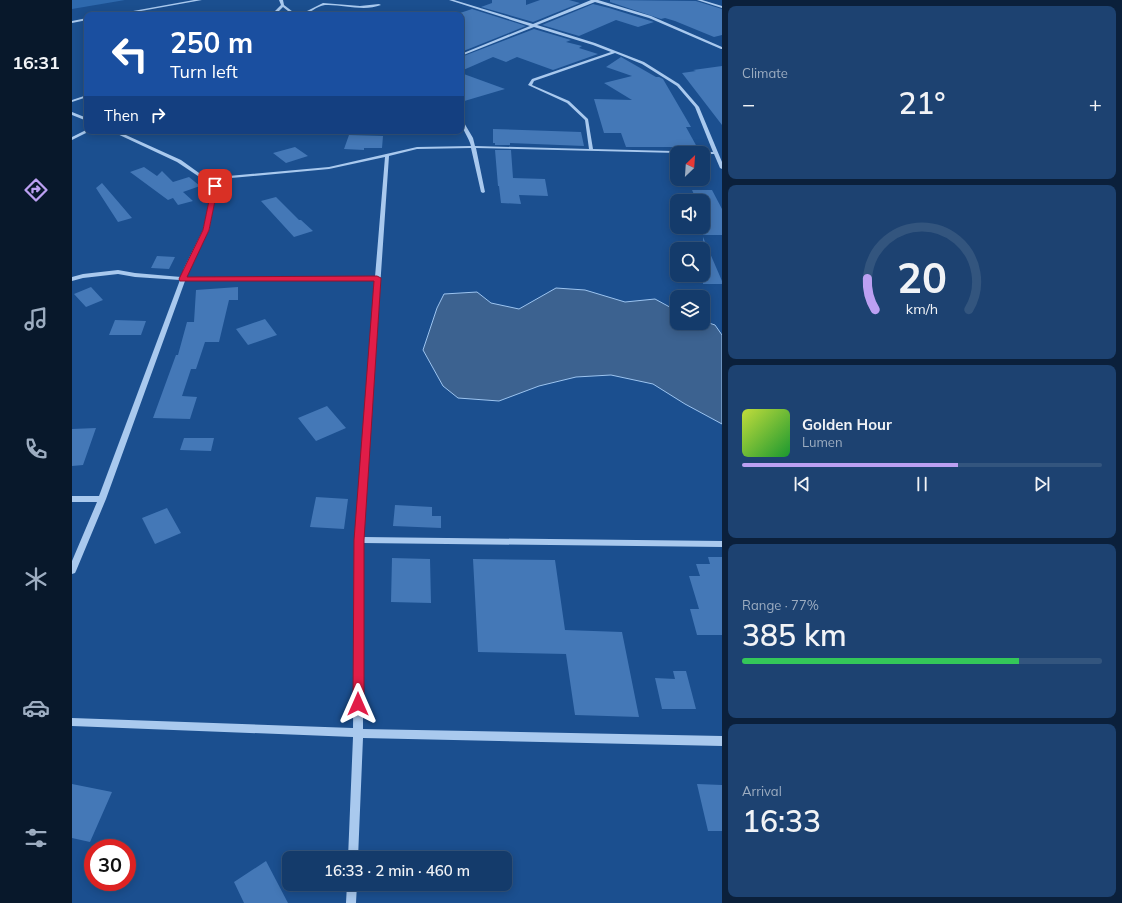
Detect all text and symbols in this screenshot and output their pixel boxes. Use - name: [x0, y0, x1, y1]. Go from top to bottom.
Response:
- text: 250 m: [170, 25, 253, 60]
- icon: left: [104, 28, 156, 80]
- text: 16:31: [12, 51, 60, 74]
- text: Turn left: [170, 60, 238, 83]
- text: Climate: [742, 65, 788, 81]
- text: 21°: [898, 84, 946, 122]
- text: −: [742, 90, 755, 118]
- text: +: [1089, 90, 1102, 118]
- icon: right: [147, 104, 169, 126]
- text: Then: [104, 106, 139, 125]
- north arrow: [670, 146, 710, 186]
- map controls: [670, 146, 710, 330]
- pin: [198, 169, 232, 203]
- icon: arrive: [204, 175, 226, 197]
- icon: directions: [22, 176, 50, 204]
- button: sound: [670, 194, 710, 234]
- button: search: [670, 242, 710, 282]
- text: 20: [897, 251, 947, 303]
- button: layers: [670, 290, 710, 330]
- text: km/h: [906, 300, 938, 318]
- icon: music: [22, 305, 50, 333]
- text: Golden Hour: [802, 415, 892, 434]
- text: Lumen: [802, 434, 843, 450]
- icon: phone: [22, 435, 50, 463]
- icon: previous: [791, 473, 813, 495]
- icon: pause: [911, 473, 933, 495]
- icon: next: [1031, 473, 1053, 495]
- icon: climate: [22, 565, 50, 593]
- text: Range · 77%: [742, 597, 819, 613]
- text: 385 km: [742, 616, 847, 654]
- position arrow: [337, 683, 379, 725]
- icon: car: [22, 694, 50, 722]
- text: Arrival: [742, 783, 782, 799]
- text: 16:33: [742, 802, 821, 840]
- icon: filters: [22, 824, 50, 852]
- speed limit sign: 30: [84, 839, 136, 891]
- text: 16:33 · 2 min · 460 m: [324, 861, 470, 880]

